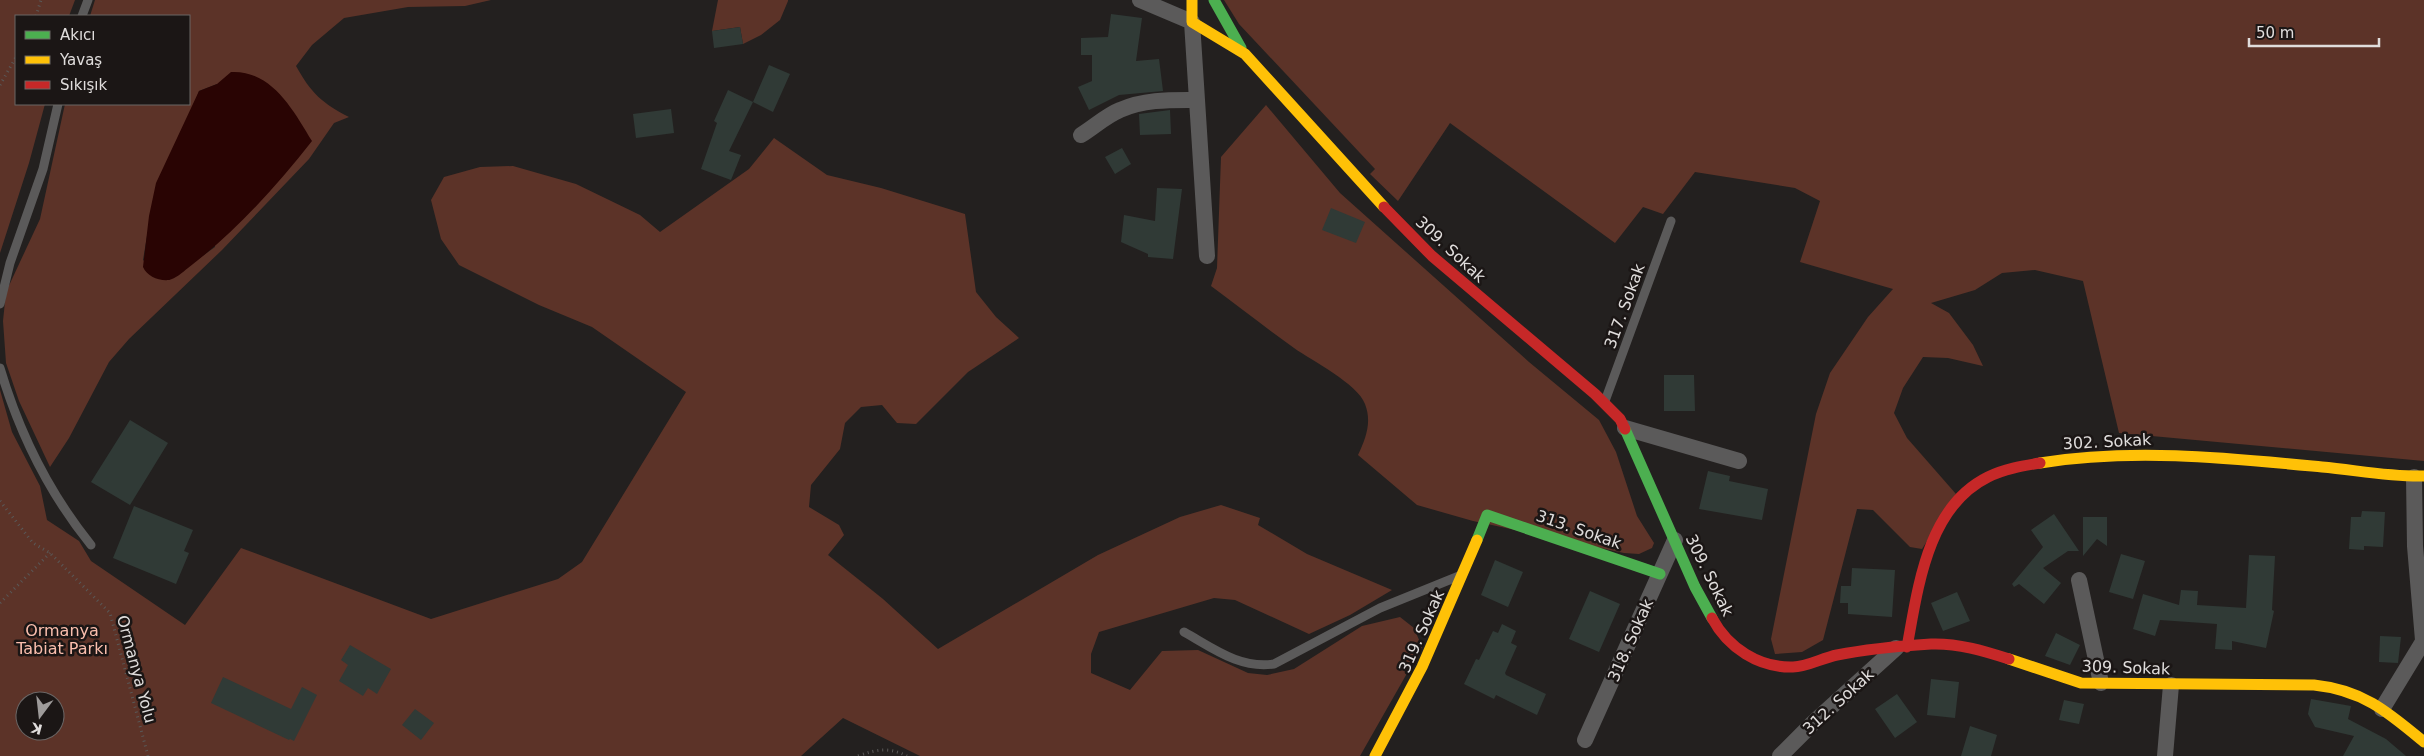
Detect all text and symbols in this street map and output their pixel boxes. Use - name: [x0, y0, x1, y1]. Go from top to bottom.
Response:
- legend: [15, 15, 190, 105]
- scale bar: [2249, 15, 2379, 47]
- text: 50 m: [2256, 24, 2294, 42]
- text: Akıcı: [60, 26, 96, 44]
- text: Yavaş: [59, 51, 102, 69]
- text: Sıkışık: [60, 76, 108, 94]
- street label: 309. Sokak: [1412, 212, 1490, 287]
- street label: 317. Sokak: [1600, 261, 1649, 351]
- street label: 302. Sokak: [2062, 430, 2153, 453]
- street label: 313. Sokak: [1534, 506, 1625, 553]
- street label: 309. Sokak: [1682, 531, 1738, 620]
- street label: 319. Sokak: [1395, 586, 1448, 676]
- street label: 318. Sokak: [1604, 595, 1657, 685]
- street label: Ormanya Yolu: [113, 613, 160, 725]
- park label: Ormanya Tabiat Parkı: [15, 621, 108, 658]
- street label: 309. Sokak: [2081, 656, 2171, 679]
- street label: 312. Sokak: [1799, 664, 1878, 738]
- north arrow: [15, 691, 65, 741]
- text: K: [28, 719, 44, 738]

